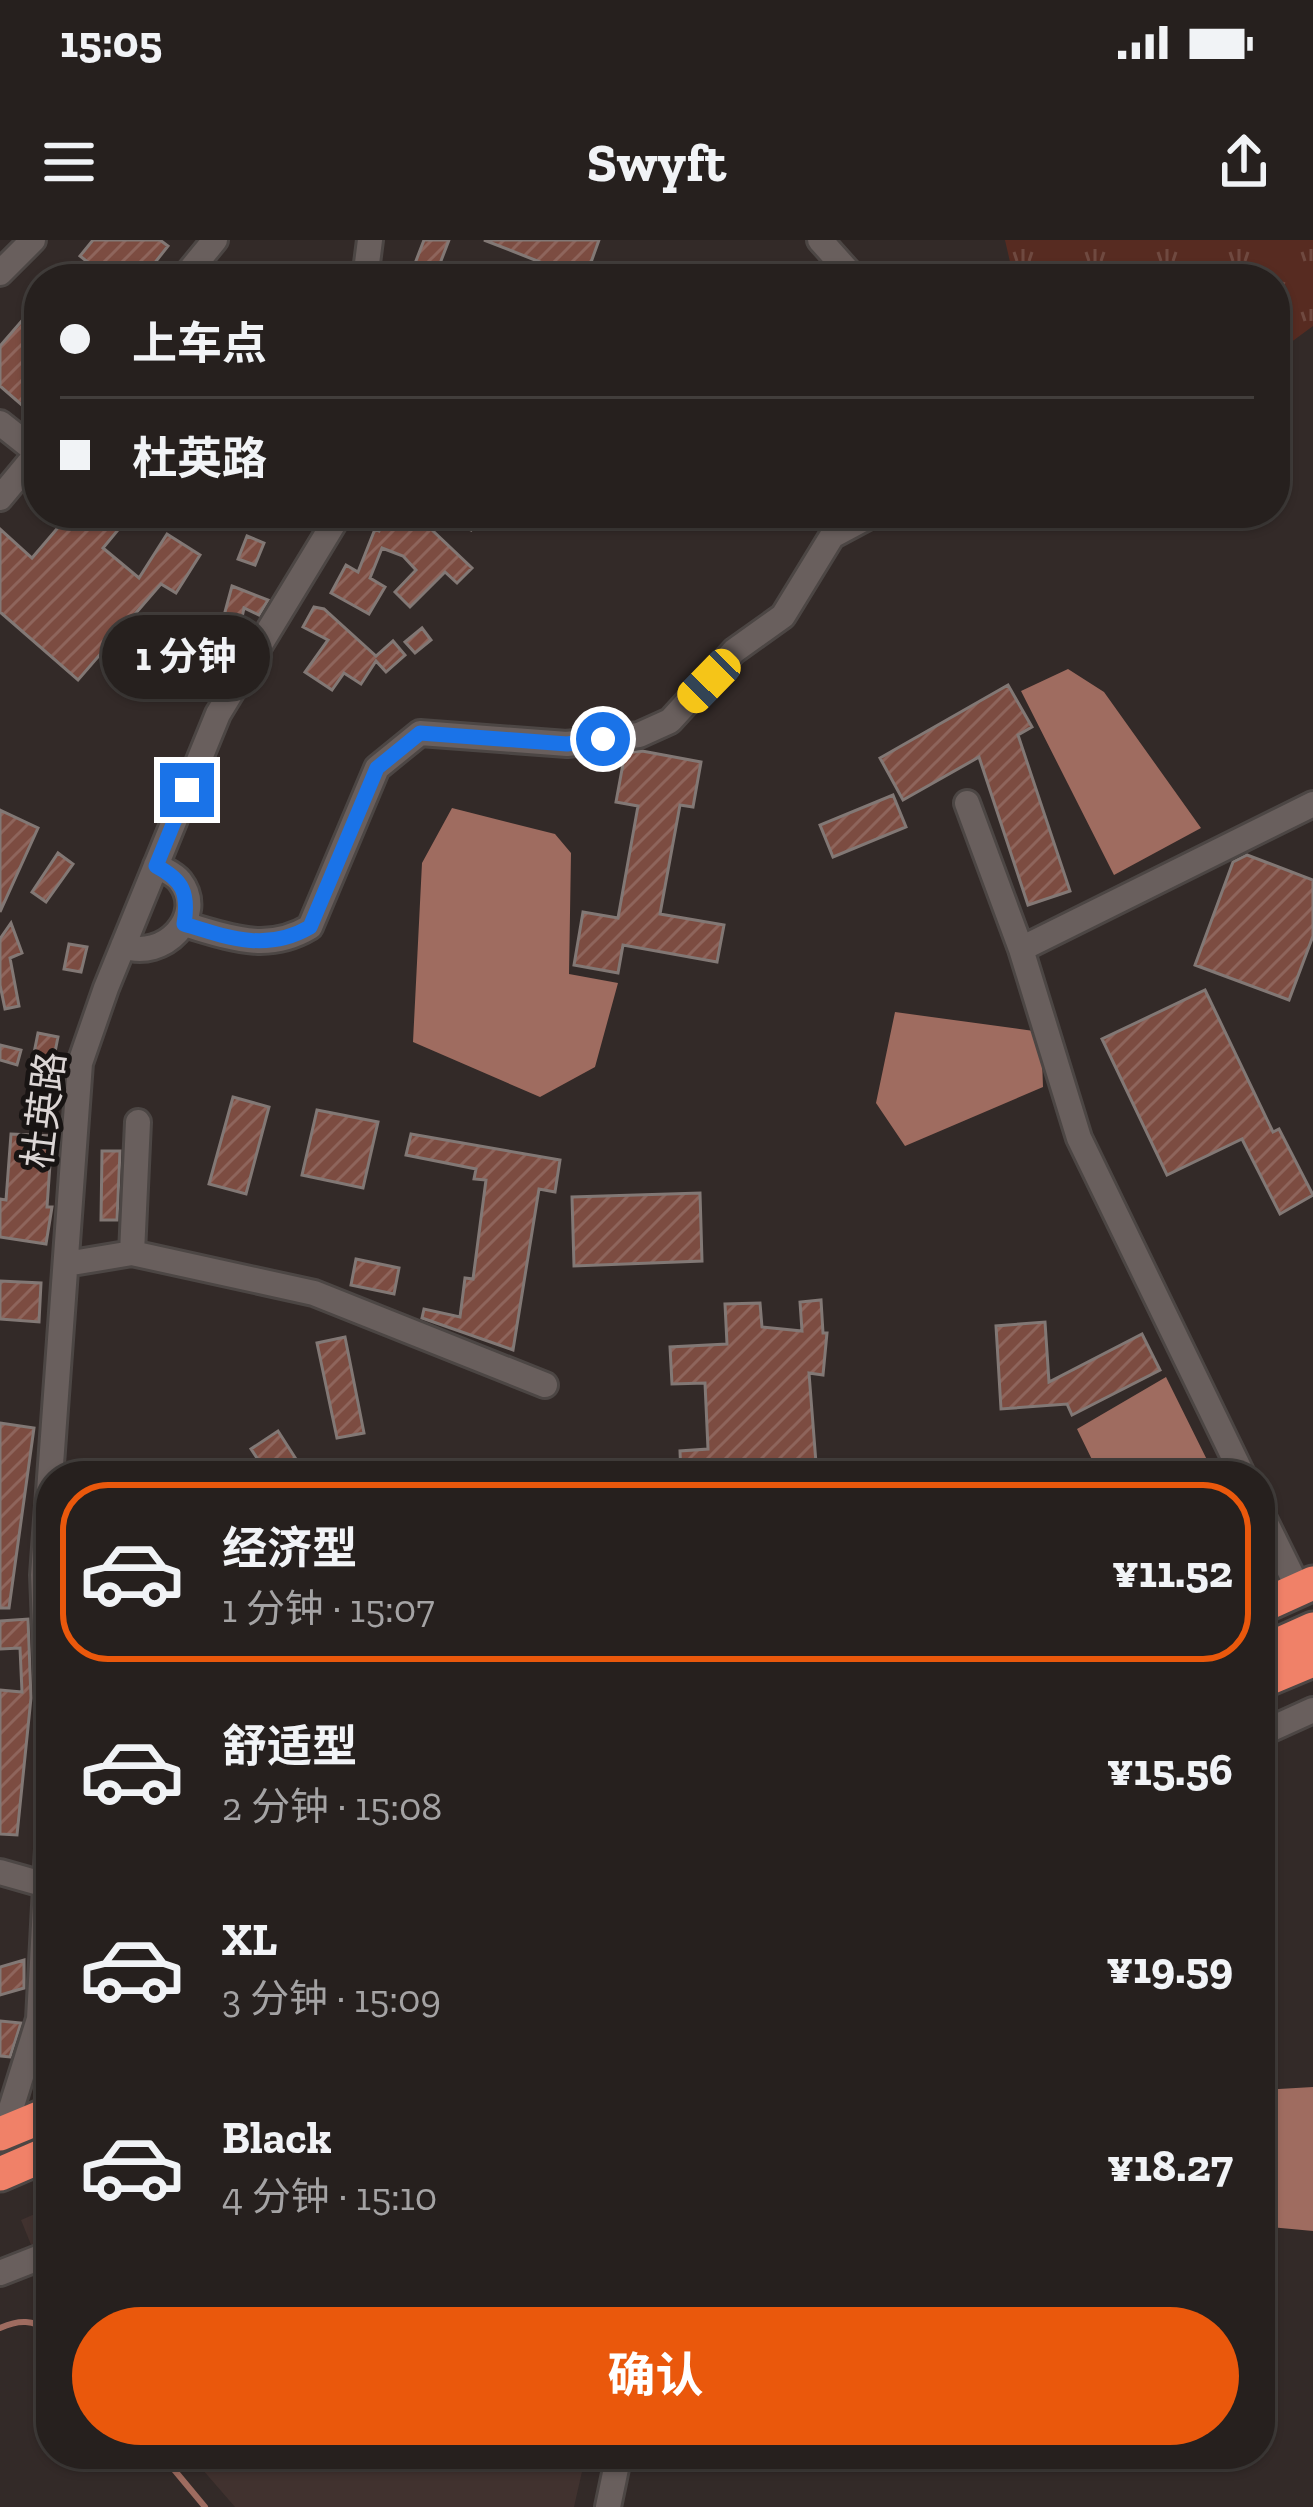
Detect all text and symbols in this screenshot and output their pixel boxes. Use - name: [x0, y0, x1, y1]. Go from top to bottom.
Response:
- text: 15:05: [60, 15, 162, 69]
- icon: menu: [36, 129, 102, 195]
- icon: share: [1211, 129, 1277, 195]
- text: Swyft: [587, 130, 726, 195]
- text: 上车点: [132, 317, 267, 371]
- text: 杜英路: [132, 432, 267, 486]
- callout: 1 分钟: [103, 616, 271, 700]
- text: 1 分钟: [135, 633, 237, 680]
- car: [671, 643, 747, 719]
- route start: [576, 712, 630, 766]
- route end: [160, 763, 214, 817]
- street label: 杜英路: [14, 1049, 74, 1171]
- icon: car: [78, 1518, 186, 1626]
- text: 经济型: [222, 1522, 357, 1576]
- text: ¥11.52: [1112, 1545, 1233, 1599]
- text: 1 分钟 · 15:07: [222, 1585, 435, 1632]
- icon: car: [78, 1716, 186, 1824]
- text: 舒适型: [222, 1720, 357, 1774]
- text: ¥15.56: [1107, 1743, 1233, 1797]
- text: 2 分钟 · 15:08: [222, 1783, 442, 1830]
- text: XL: [222, 1913, 277, 1967]
- icon: car: [78, 1914, 186, 2022]
- text: ¥19.59: [1106, 1941, 1233, 1995]
- text: 3 分钟 · 15:09: [222, 1975, 441, 2022]
- text: Black: [222, 2111, 332, 2165]
- icon: car: [78, 2112, 186, 2220]
- text: ¥18.27: [1107, 2139, 1233, 2193]
- text: 4 分钟 · 15:10: [222, 2173, 437, 2220]
- button: 确认: [72, 2307, 1239, 2445]

